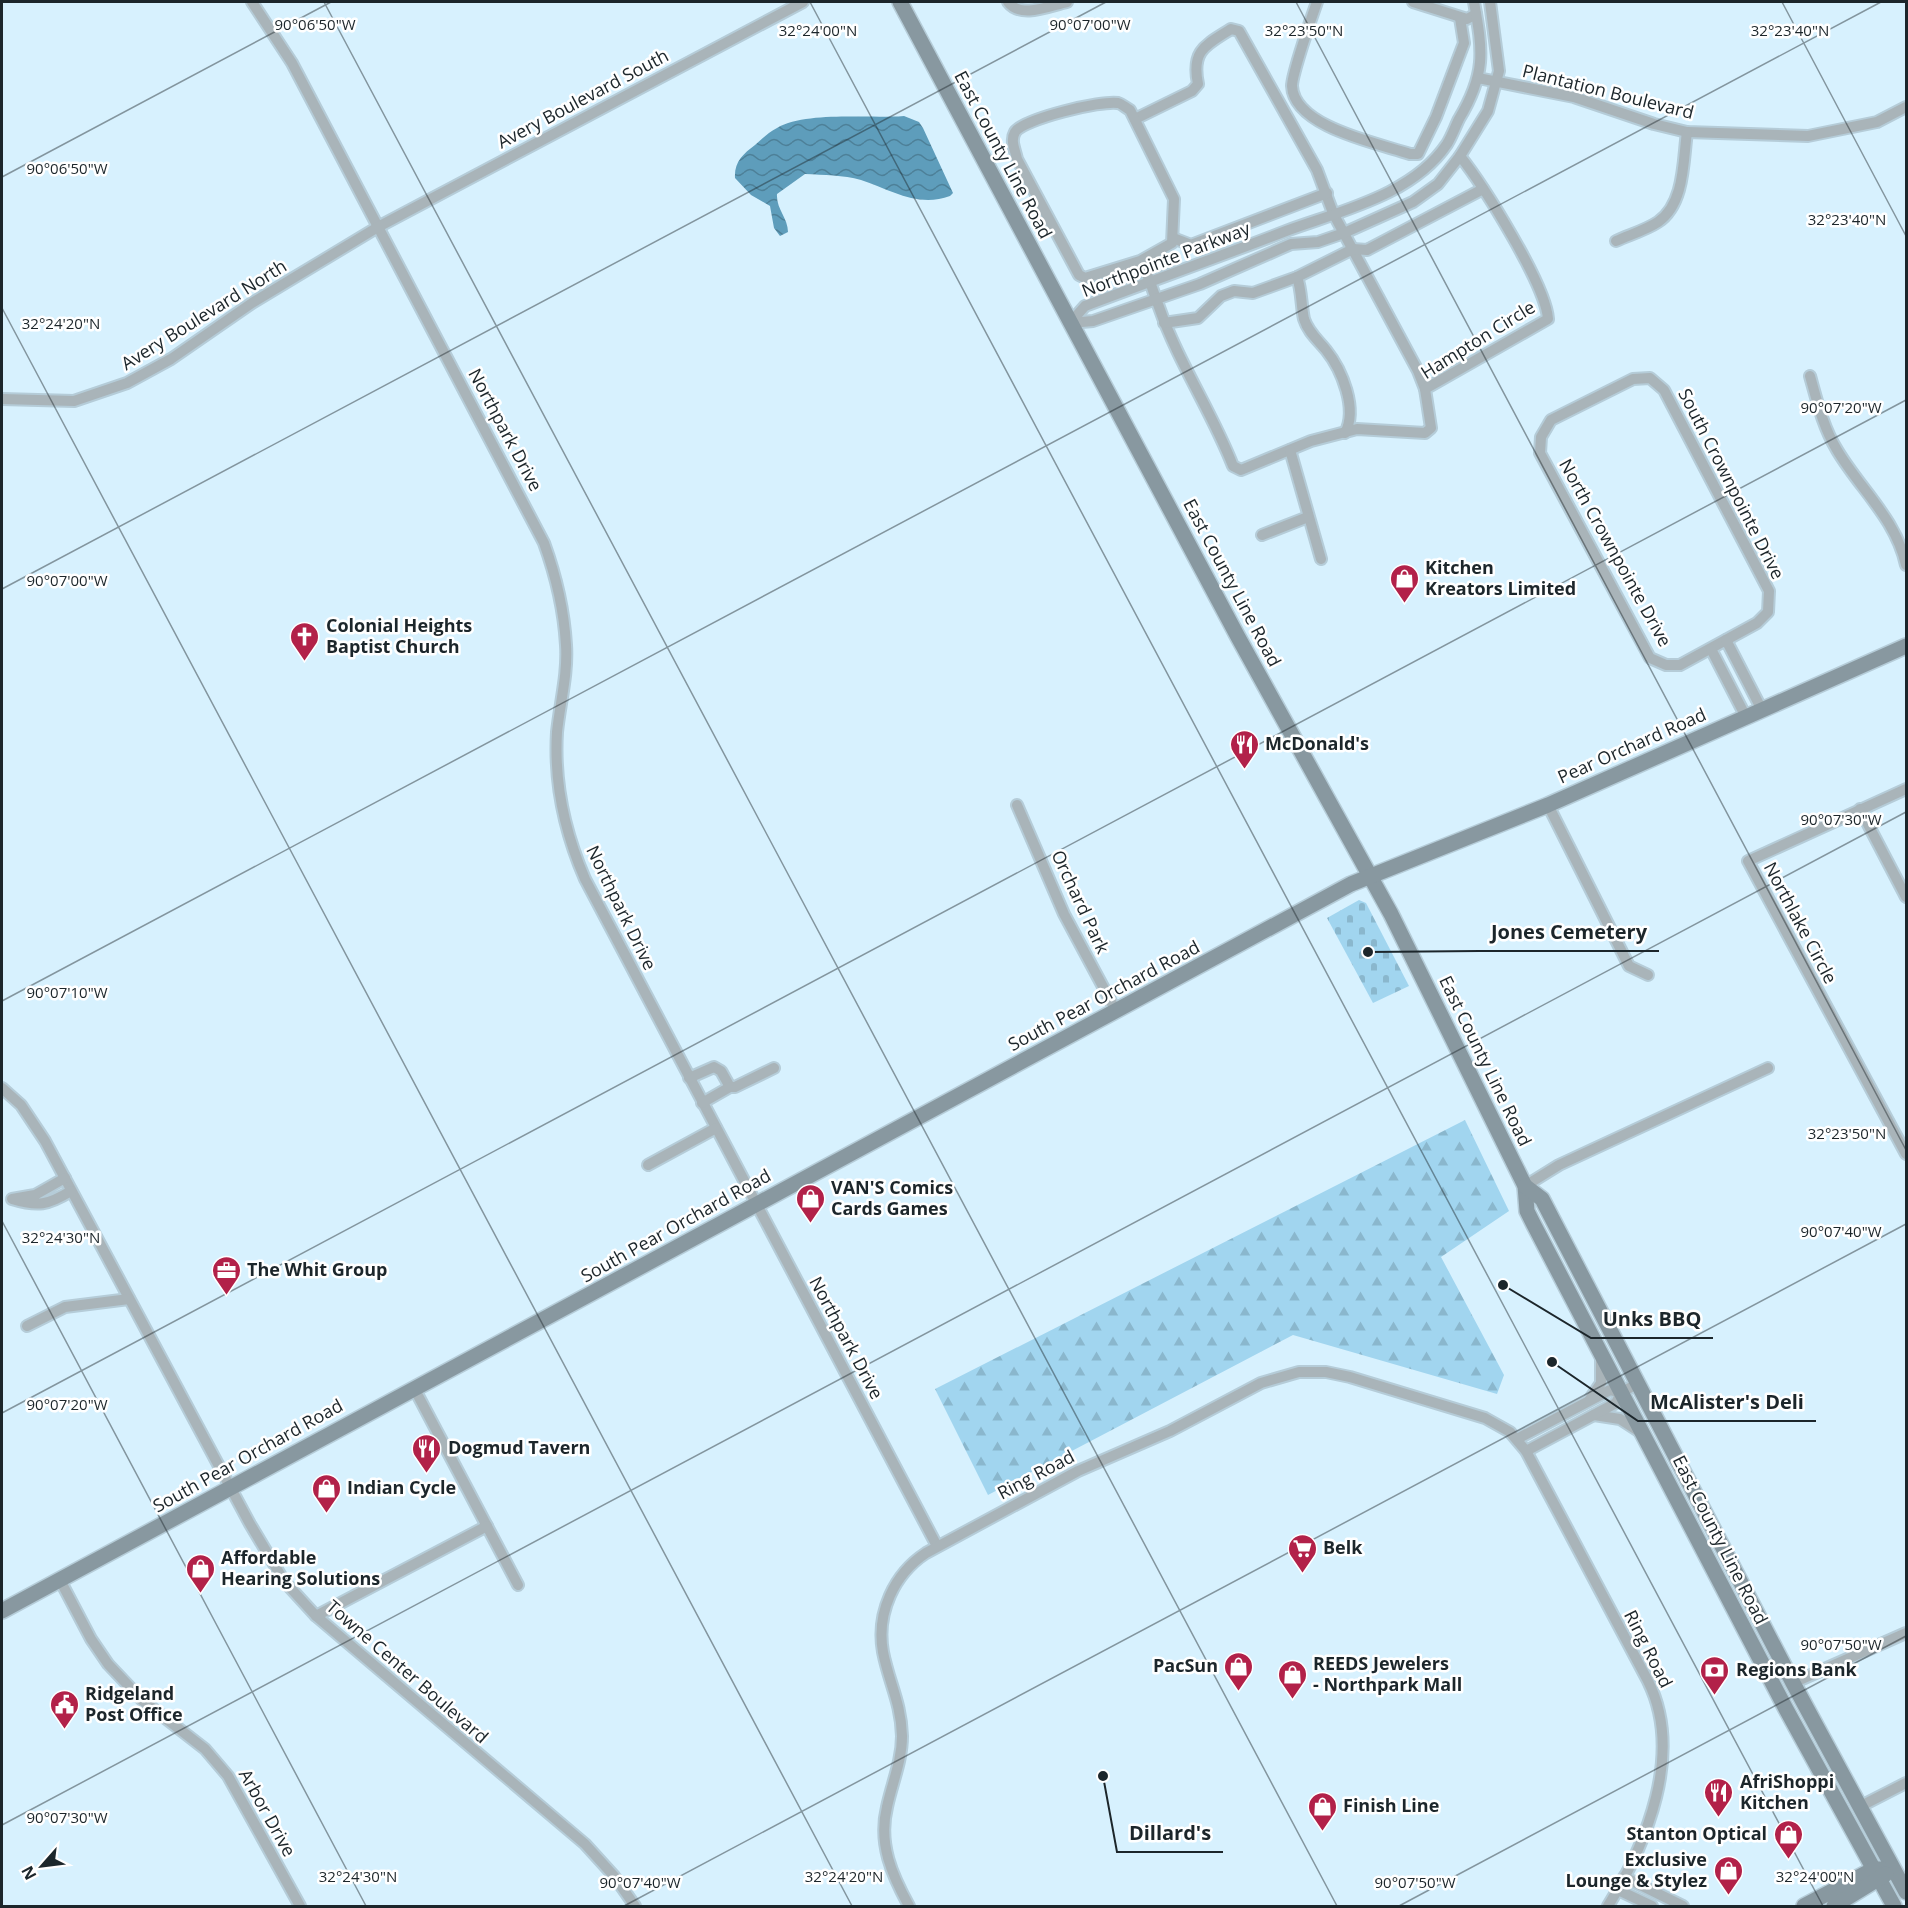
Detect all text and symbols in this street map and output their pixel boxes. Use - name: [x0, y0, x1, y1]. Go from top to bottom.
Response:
- text: 90°06'50"W: [275, 14, 356, 34]
- text: 90°07'00"W: [1050, 14, 1131, 34]
- text: 32°24'00"N: [779, 20, 857, 40]
- text: 32°23'50"N: [1265, 20, 1343, 40]
- text: 32°23'40"N: [1751, 20, 1829, 40]
- street label: Avery Boulevard South: [493, 43, 672, 154]
- street label: Plantation Boulevard: [1520, 58, 1696, 124]
- street label: East County Line Road: [949, 66, 1058, 243]
- text: 90°06'50"W: [27, 158, 108, 178]
- text: 32°23'40"N: [1808, 209, 1886, 229]
- street label: Northpointe Parkway: [1078, 216, 1254, 302]
- street label: Avery Boulevard North: [116, 253, 291, 375]
- street label: Hampton Circle: [1416, 294, 1539, 384]
- text: 32°24'20"N: [22, 313, 100, 333]
- street label: Northpark Drive: [463, 364, 548, 495]
- street label: South Crownpointe Drive: [1673, 384, 1790, 583]
- text: 90°07'20"W: [1801, 397, 1882, 417]
- street label: North Crownpointe Drive: [1554, 454, 1678, 651]
- street label: East County Line Road: [1178, 494, 1287, 671]
- place label: Kitchen Kreators Limited: [1425, 555, 1576, 600]
- shop icon: Kitchen Kreators Limited: [1388, 562, 1420, 604]
- text: 90°07'00"W: [27, 570, 108, 590]
- place label: Colonial Heights Baptist Church: [326, 613, 472, 658]
- church icon: Colonial Heights Baptist Church: [289, 620, 321, 662]
- street label: Pear Orchard Road: [1554, 702, 1710, 789]
- restaurant icon: McDonald's: [1228, 728, 1260, 770]
- place label: McDonald's: [1265, 731, 1369, 755]
- text: 90°07'30"W: [1801, 809, 1882, 829]
- street label: Northpark Drive: [581, 841, 662, 974]
- street label: Orchard Park: [1046, 846, 1116, 958]
- street label: Northlake Circle: [1759, 858, 1843, 988]
- callout: Jones Cemetery: [1479, 913, 1659, 951]
- text: Jones Cemetery: [1489, 918, 1648, 945]
- street label: South Pear Orchard Road: [1003, 934, 1204, 1056]
- street label: East County Line Road: [1434, 971, 1538, 1150]
- text: 90°07'10"W: [27, 982, 108, 1002]
- text: 32°23'50"N: [1808, 1123, 1886, 1143]
- street label: South Pear Orchard Road: [576, 1163, 775, 1287]
- place label: VAN'S Comics Cards Games: [831, 1175, 953, 1220]
- shop icon: VAN'S Comics Cards Games: [794, 1182, 826, 1224]
- text: 90°07'40"W: [1801, 1221, 1882, 1241]
- text: 32°24'30"N: [22, 1227, 100, 1247]
- office icon: The Whit Group: [210, 1254, 242, 1296]
- place label: The Whit Group: [247, 1257, 387, 1281]
- street label: Northpark Drive: [804, 1272, 889, 1403]
- callout: Unks BBQ: [1591, 1300, 1713, 1338]
- text: Unks BBQ: [1603, 1305, 1701, 1332]
- callout: McAlister's Deli: [1638, 1383, 1816, 1421]
- text: McAlister's Deli: [1650, 1388, 1804, 1415]
- street label: South Pear Orchard Road: [148, 1393, 347, 1517]
- text: 90°07'20"W: [27, 1394, 108, 1414]
- restaurant icon: Dogmud Tavern: [411, 1432, 443, 1474]
- place label: Dogmud Tavern: [448, 1435, 590, 1459]
- street label: Ring Road: [993, 1444, 1078, 1504]
- street label: East County Line Road: [1668, 1451, 1774, 1628]
- shop icon: Indian Cycle: [310, 1472, 342, 1514]
- place label: Indian Cycle: [347, 1475, 456, 1499]
- supermarket icon: Belk: [1286, 1532, 1318, 1574]
- place label: Belk: [1323, 1535, 1363, 1559]
- place label: Affordable Hearing Solutions: [221, 1545, 380, 1590]
- shop icon: Affordable Hearing Solutions: [184, 1552, 216, 1594]
- street label: Towne Center Boulevard: [322, 1594, 494, 1748]
- street label: Ring Road: [1619, 1606, 1679, 1691]
- text: 90°07'50"W: [1801, 1634, 1882, 1654]
- shop icon: PacSun: [1223, 1650, 1255, 1692]
- place label: REEDS Jewelers - Northpark Mall: [1313, 1651, 1462, 1696]
- place label: PacSun: [1153, 1653, 1218, 1677]
- bank icon: Regions Bank: [1699, 1654, 1731, 1696]
- place label: Regions Bank: [1736, 1657, 1858, 1681]
- shop icon: REEDS Jewelers - Northpark Mall: [1276, 1658, 1308, 1700]
- place label: Ridgeland Post Office: [85, 1681, 183, 1726]
- public building icon: Ridgeland Post Office: [48, 1688, 80, 1730]
- street label: Arbor Drive: [234, 1764, 302, 1861]
- place label: AfriShoppi Kitchen: [1740, 1769, 1834, 1814]
- restaurant icon: AfriShoppi Kitchen: [1703, 1776, 1735, 1818]
- shop icon: Finish Line: [1306, 1790, 1338, 1832]
- place label: Finish Line: [1343, 1793, 1439, 1817]
- text: 90°07'30"W: [27, 1807, 108, 1827]
- callout: Dillard's: [1117, 1814, 1223, 1852]
- shop icon: Stanton Optical: [1772, 1818, 1804, 1860]
- text: Dillard's: [1129, 1819, 1211, 1846]
- place label: Stanton Optical: [1626, 1821, 1767, 1845]
- north arrow: [12, 1836, 72, 1896]
- place label: Exclusive Lounge & Stylez: [1565, 1847, 1707, 1892]
- shop icon: Exclusive Lounge & Stylez: [1712, 1854, 1744, 1896]
- text: N: [16, 1862, 42, 1884]
- text: 32°24'30"N: [319, 1866, 397, 1886]
- text: 32°24'20"N: [805, 1866, 883, 1886]
- text: 32°24'00"N: [1776, 1866, 1854, 1886]
- text: 90°07'40"W: [600, 1872, 681, 1892]
- text: 90°07'50"W: [1375, 1872, 1456, 1892]

